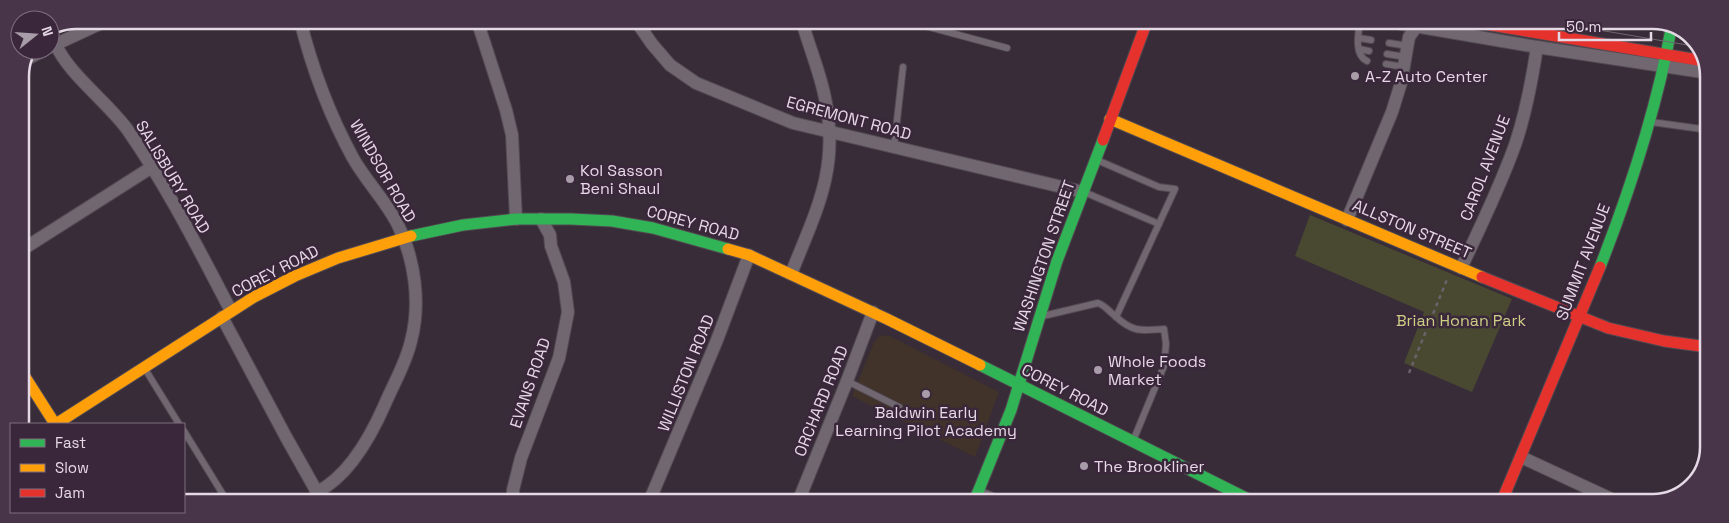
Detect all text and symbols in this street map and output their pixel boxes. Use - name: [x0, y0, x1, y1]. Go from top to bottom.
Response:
- north arrow: [10, 10, 60, 60]
- scale bar: [1559, 10, 1652, 42]
- text: 50 m: [1566, 17, 1601, 36]
- text: N: [37, 24, 57, 38]
- place label: A-Z Auto Center: [1365, 66, 1488, 87]
- marker: A-Z Auto Center: [1349, 70, 1361, 82]
- street label: EGREMONT ROAD: [784, 91, 914, 145]
- street label: CAROL AVENUE: [1455, 112, 1515, 224]
- street label: WINDSOR ROAD: [345, 116, 421, 226]
- street label: SALISBURY ROAD: [131, 117, 215, 237]
- place label: Kol Sasson Beni Shaul: [580, 160, 663, 199]
- marker: Kol Sasson Beni Shaul: [564, 173, 576, 185]
- street label: WASHINGTON STREET: [1008, 177, 1080, 335]
- street label: ALLSTON STREET: [1349, 194, 1475, 264]
- street label: COREY ROAD: [644, 201, 742, 245]
- street label: SUMMIT AVENUE: [1551, 201, 1615, 323]
- street label: COREY ROAD: [228, 240, 322, 302]
- park label: Brian Honan Park: [1396, 310, 1527, 331]
- street label: WILLISTON ROAD: [653, 311, 719, 435]
- street label: EVANS ROAD: [505, 335, 555, 431]
- street label: ORCHARD ROAD: [789, 342, 853, 460]
- place label: Whole Foods Market: [1108, 351, 1206, 390]
- street label: COREY ROAD: [1018, 359, 1112, 421]
- marker: Whole Foods Market: [1092, 364, 1104, 376]
- marker: Baldwin Early Learning Pilot Academy: [920, 388, 932, 400]
- place label: Baldwin Early Learning Pilot Academy: [835, 402, 1017, 441]
- legend: [10, 423, 185, 513]
- text: Fast: [55, 433, 86, 452]
- place label: The Brookliner: [1094, 456, 1205, 477]
- text: Slow: [55, 458, 89, 477]
- marker: The Brookliner: [1078, 460, 1090, 472]
- text: Jam: [55, 483, 85, 502]

